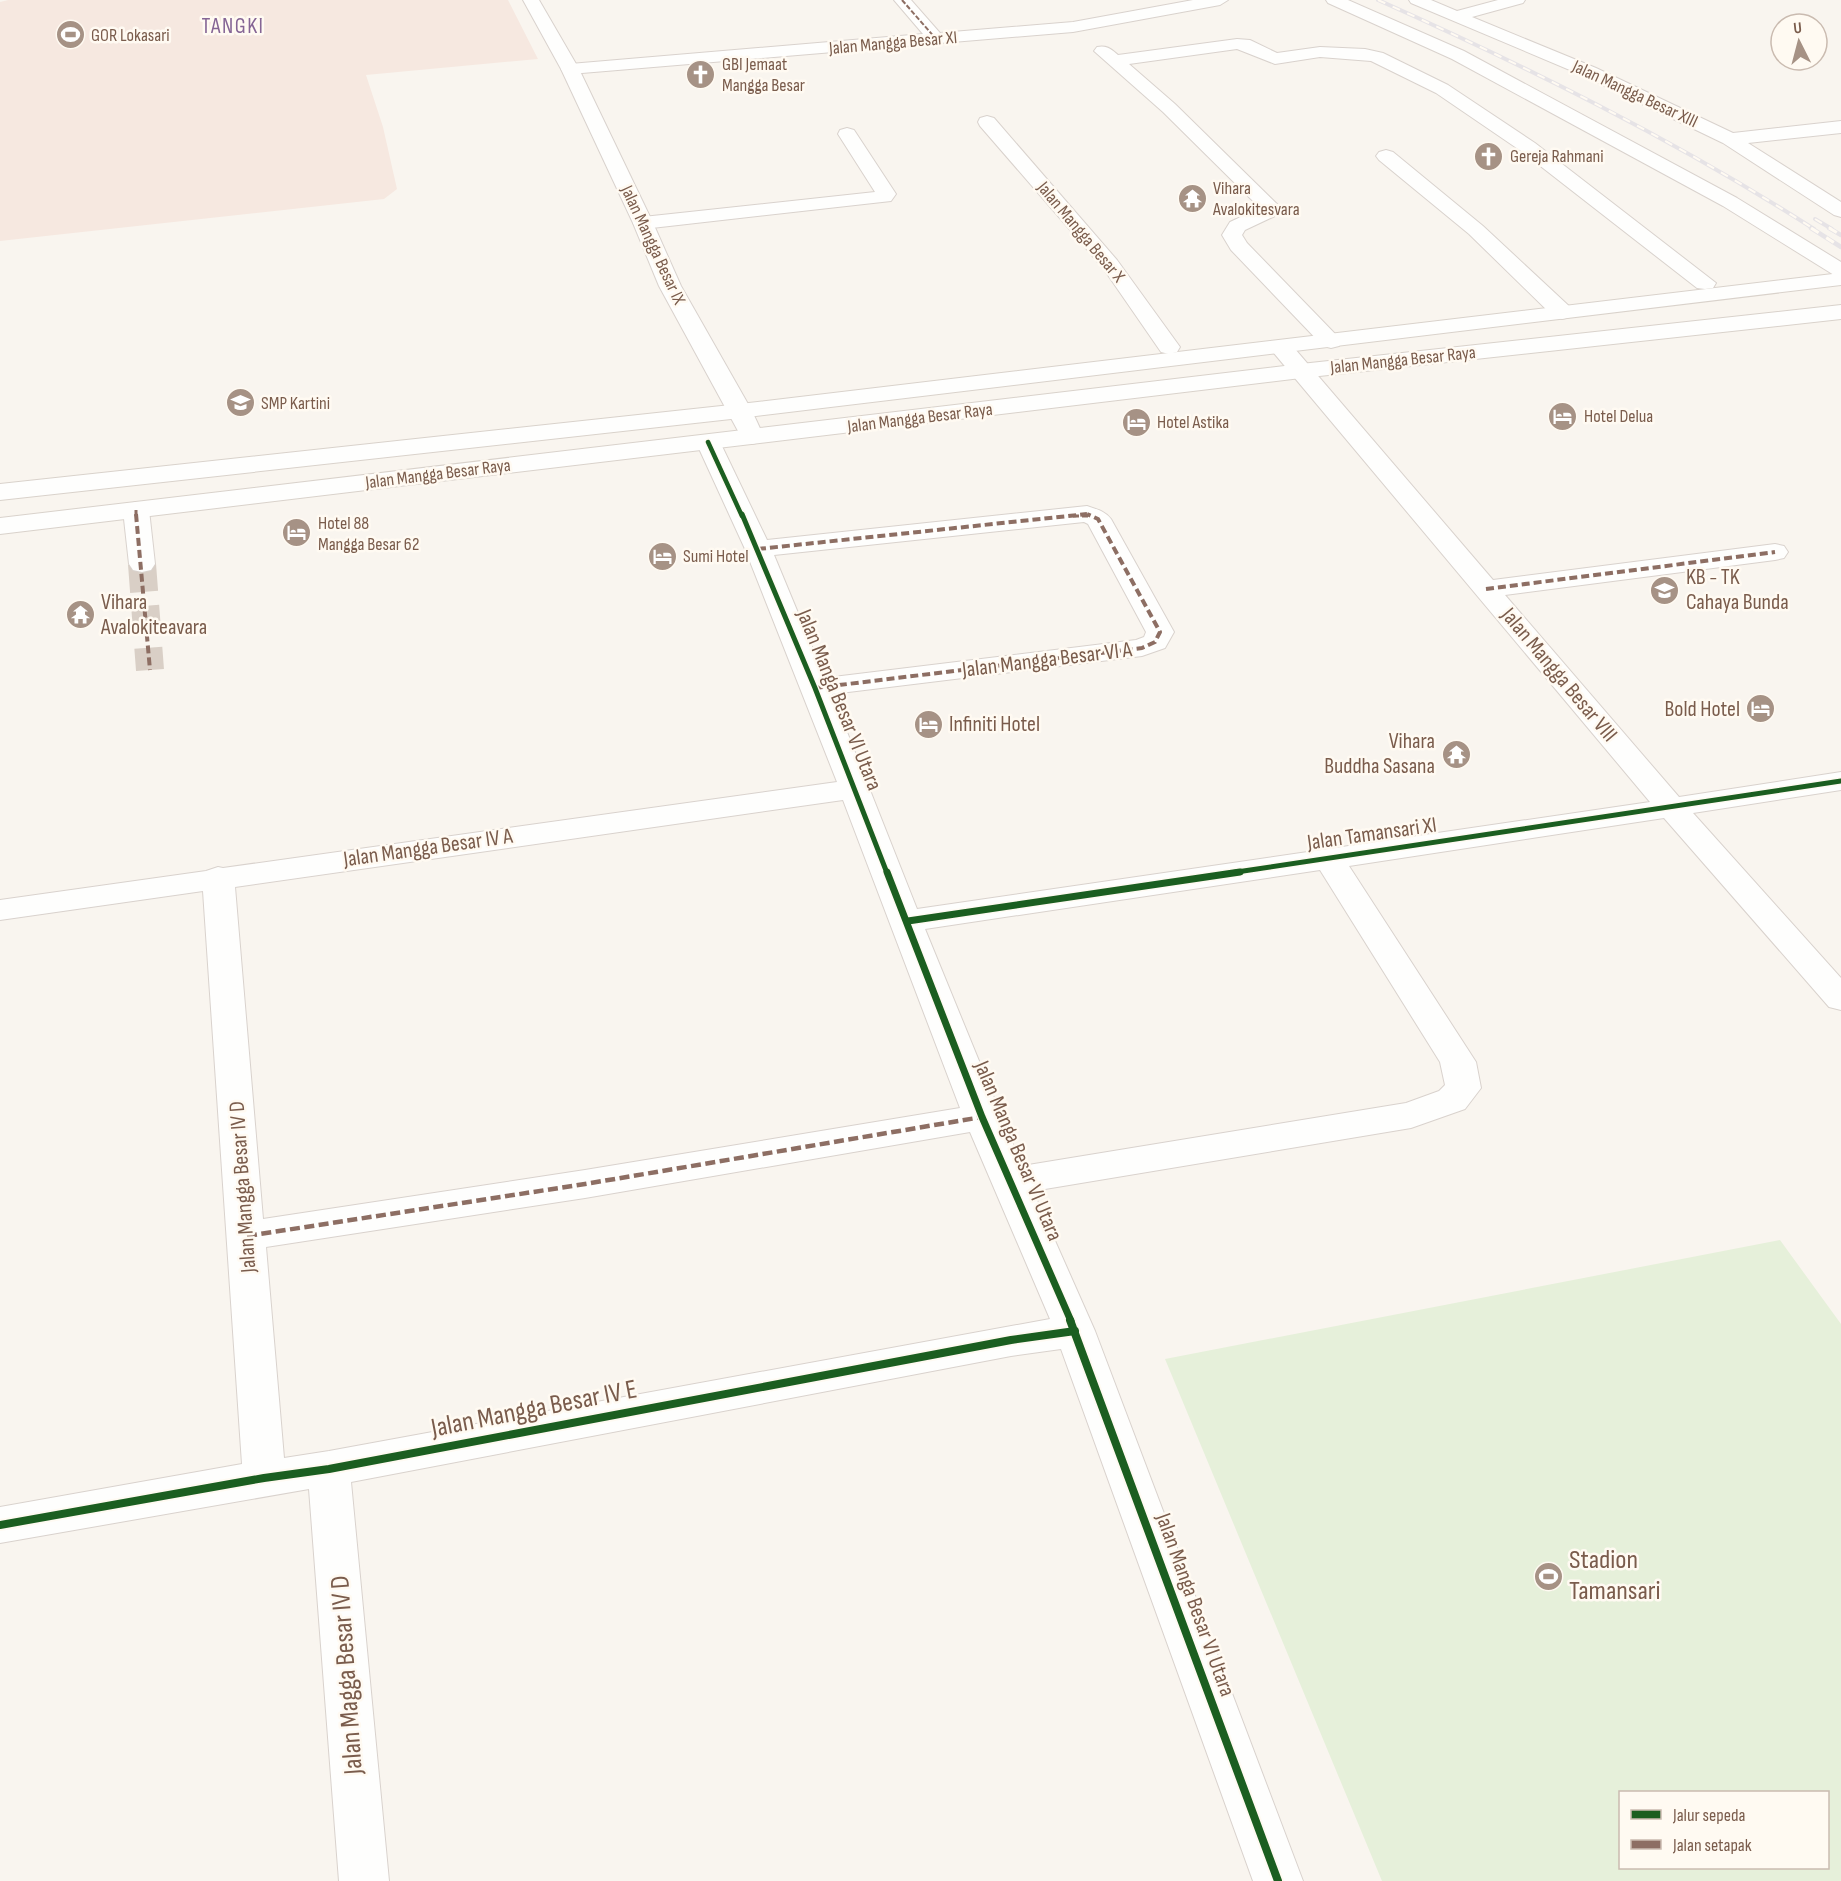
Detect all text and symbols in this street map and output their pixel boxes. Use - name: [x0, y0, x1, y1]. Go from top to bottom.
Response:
- north arrow: [1769, 12, 1829, 72]
- district label: TANGKI: [202, 13, 265, 40]
- sports icon: GOR Lokasari: [54, 19, 86, 51]
- text: U: [1792, 19, 1803, 38]
- place label: GOR Lokasari: [91, 25, 170, 46]
- street label: Jalan Mangga Besar XI: [827, 27, 958, 59]
- place label: GBI Jemaat Mangga Besar: [722, 54, 805, 96]
- street label: Jalan Mangga Besar XIII: [1568, 55, 1701, 132]
- church icon: GBI Jemaat Mangga Besar: [685, 58, 717, 90]
- church icon: Gereja Rahmani: [1473, 140, 1505, 172]
- place label: Gereja Rahmani: [1510, 146, 1604, 167]
- street label: Jalan Mangga Besar X: [1032, 177, 1129, 287]
- place label: Vihara Avalokitesvara: [1212, 178, 1300, 220]
- street label: Jalan Mangga Besar IX: [616, 181, 690, 308]
- temple icon: Vihara Avalokitesvara: [1176, 182, 1208, 214]
- street label: Jalan Mangga Besar Raya: [1328, 342, 1477, 378]
- school or university icon: SMP Kartini: [224, 387, 256, 419]
- place label: SMP Kartini: [261, 393, 330, 414]
- street label: Jalan Mangga Besar Raya: [845, 399, 994, 437]
- hotel icon: Hotel Delua: [1547, 400, 1579, 432]
- hotel icon: Hotel Astika: [1120, 406, 1152, 438]
- place label: Hotel Delua: [1584, 406, 1653, 427]
- place label: Hotel Astika: [1157, 412, 1229, 433]
- street label: Jalan Mangga Besar Raya: [363, 455, 512, 493]
- place label: Hotel 88 Mangga Besar 62: [318, 513, 419, 555]
- hotel icon: Hotel 88 Mangga Besar 62: [281, 517, 313, 549]
- hotel icon: Sumi Hotel: [646, 540, 678, 572]
- place label: Sumi Hotel: [683, 546, 749, 567]
- place label: KB - TK Cahaya Bunda: [1686, 564, 1789, 616]
- school or university icon: KB - TK Cahaya Bunda: [1649, 574, 1681, 606]
- place label: Vihara Avalokiteavara: [100, 589, 207, 641]
- temple icon: Vihara Avalokiteavara: [64, 599, 96, 631]
- street label: Jalan Mangga Besar VIII: [1494, 602, 1623, 747]
- street label: Jalan Manga Besar VI Utara: [790, 605, 888, 794]
- street label: Jalan Mangga Besar VI A: [960, 636, 1134, 684]
- hotel icon: Bold Hotel: [1745, 693, 1777, 725]
- place label: Bold Hotel: [1665, 696, 1740, 723]
- hotel icon: Infiniti Hotel: [912, 708, 944, 740]
- place label: Infiniti Hotel: [949, 711, 1040, 738]
- place label: Vihara Buddha Sasana: [1324, 728, 1435, 780]
- temple icon: Vihara Buddha Sasana: [1440, 738, 1472, 770]
- street label: Jalan Tamansari XI: [1305, 812, 1438, 857]
- street label: Jalan Mangga Besar IV A: [341, 823, 515, 873]
- street label: Jalan Manga Besar VI Utara: [968, 1056, 1068, 1245]
- street label: Jalan Mangga Besar IV D: [224, 1100, 263, 1275]
- street label: Jalan Mangga Besar IV E: [427, 1373, 640, 1445]
- street label: Jalan Manga Besar VI Utara: [1149, 1509, 1241, 1700]
- place label: Stadion Tamansari: [1569, 1544, 1661, 1607]
- sports icon: Stadion Tamansari: [1532, 1560, 1564, 1592]
- street label: Jalan Magga Besar IV D: [324, 1574, 370, 1777]
- legend: [1619, 1791, 1829, 1869]
- text: Jalur sepeda: [1672, 1805, 1745, 1826]
- text: Jalan setapak: [1672, 1835, 1752, 1856]

